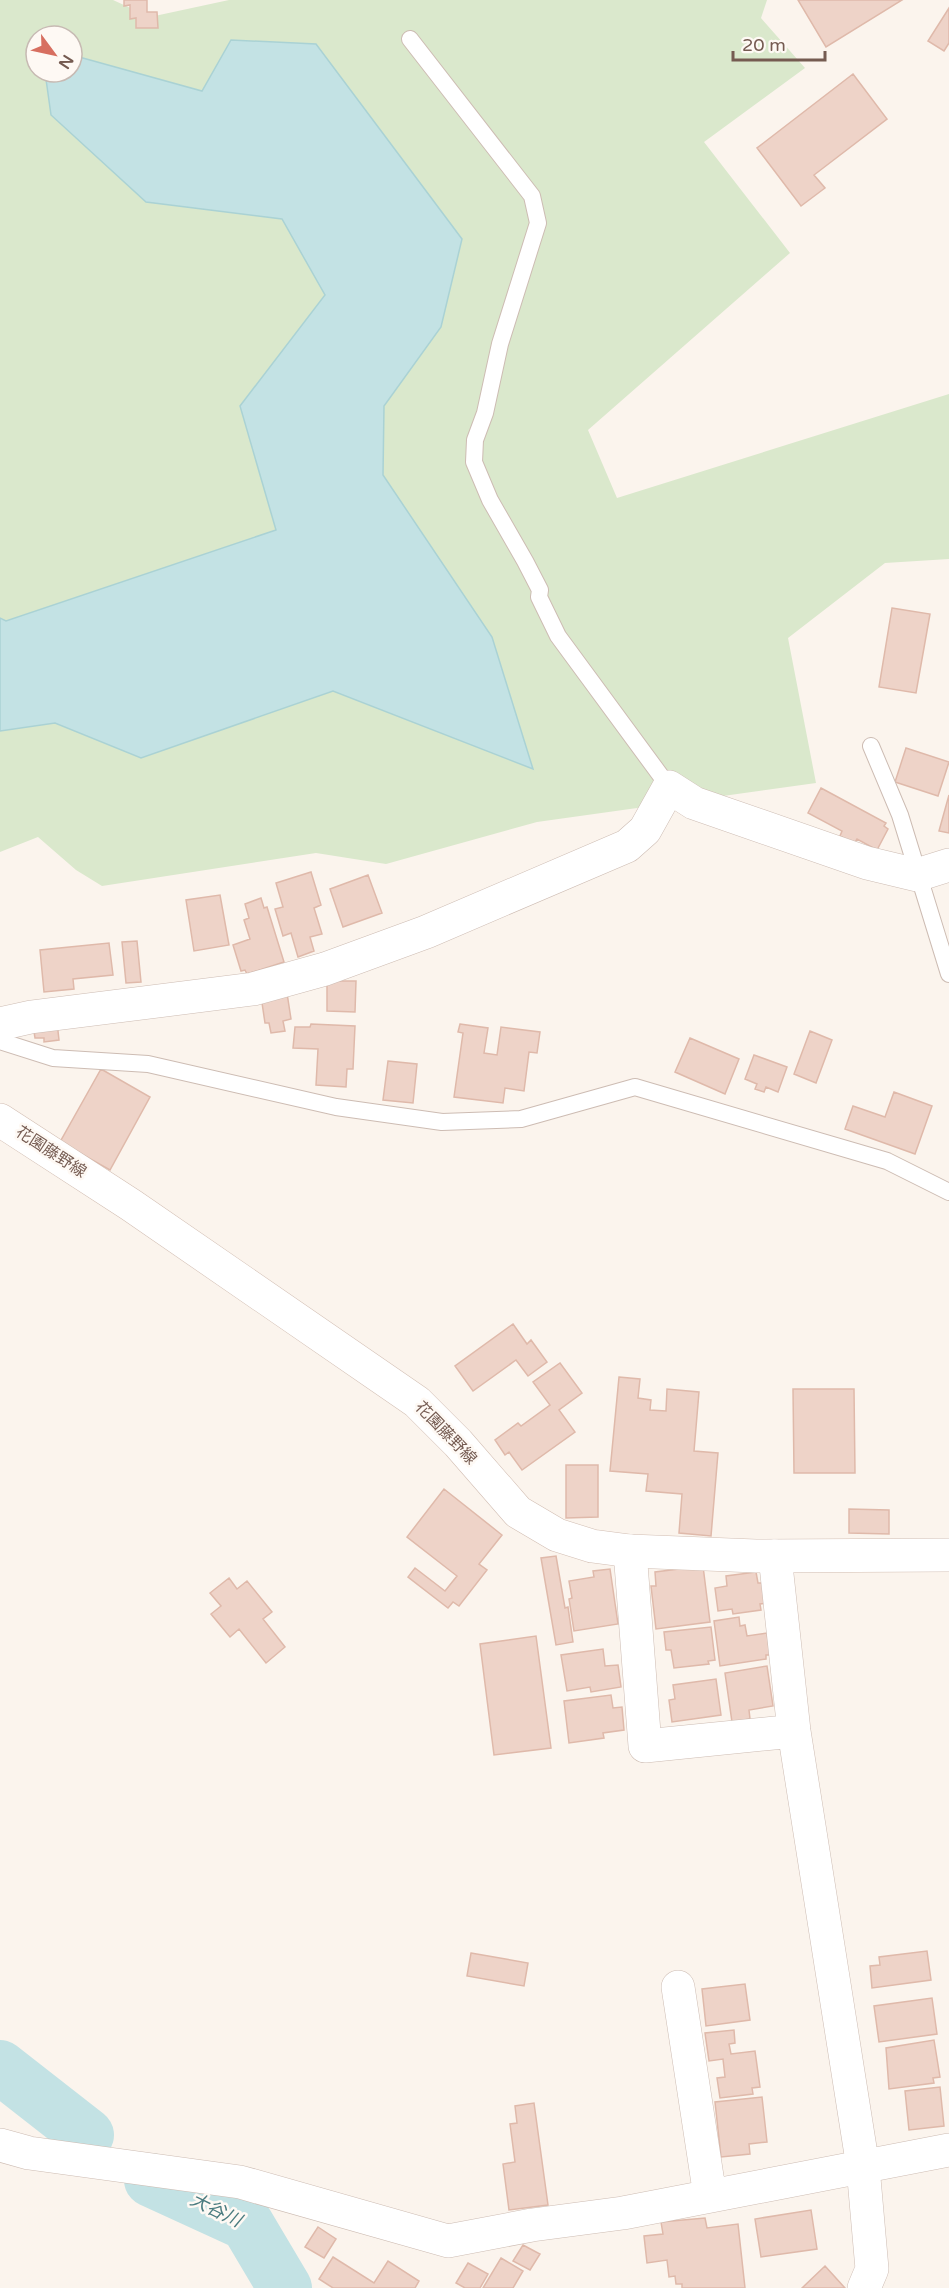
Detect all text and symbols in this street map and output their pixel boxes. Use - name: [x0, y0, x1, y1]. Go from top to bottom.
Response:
- north arrow: [24, 24, 84, 84]
- scale bar: [733, 24, 824, 62]
- text: 20 m: [742, 34, 786, 56]
- text: N: [54, 51, 78, 72]
- street label: 花園藤野線: [12, 1122, 90, 1182]
- street label: 花園藤野線: [411, 1397, 481, 1469]
- water label: 大谷川: [187, 2188, 247, 2233]

